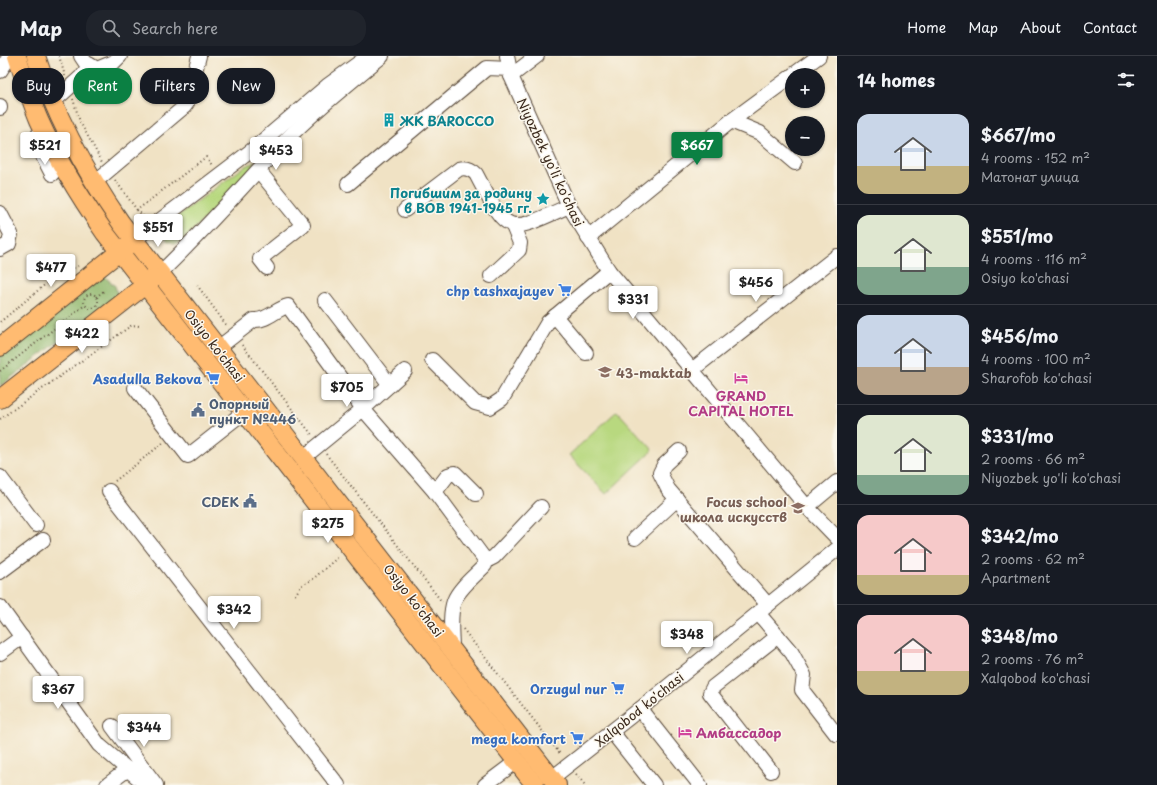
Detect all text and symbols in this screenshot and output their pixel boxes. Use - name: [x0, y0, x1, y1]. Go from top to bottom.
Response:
- search box: [86, 10, 366, 46]
- text: Map: [20, 14, 62, 42]
- text: Search here: [132, 16, 218, 39]
- icon: search: [100, 17, 122, 39]
- text: Home: [907, 17, 946, 38]
- text: Map: [968, 17, 998, 38]
- text: About: [1020, 17, 1061, 38]
- text: Contact: [1083, 17, 1137, 38]
- text: 14 homes: [857, 67, 935, 93]
- chip: Buy: [12, 68, 65, 104]
- chip: Rent: [73, 68, 132, 104]
- chip: Filters: [140, 68, 209, 104]
- chip: New: [217, 68, 275, 104]
- map controls: [785, 68, 825, 156]
- button: +: [785, 68, 825, 108]
- icon: filters: [1115, 69, 1137, 91]
- street label: Niyozbek yo'li ko'chasi: [513, 95, 589, 229]
- place label: ЖК BAROCCO: [399, 111, 494, 130]
- building icon: ЖК BAROCCO: [381, 112, 397, 128]
- button: −: [785, 116, 825, 156]
- text: $667/mo: [981, 122, 1055, 148]
- icon: home: [889, 130, 937, 178]
- pin: $521: [21, 132, 69, 166]
- pin: $667: [673, 132, 721, 166]
- text: $521: [29, 135, 61, 154]
- text: $667: [680, 135, 714, 154]
- pin: $453: [252, 137, 300, 171]
- text: $453: [259, 140, 293, 159]
- text: 4 rooms · 152 m²: [981, 148, 1090, 167]
- text: Матонат улица: [981, 167, 1079, 186]
- place label: Погибшим за родину в ВОВ 1941-1945 гг.: [390, 183, 532, 217]
- place icon: Погибшим за родину в ВОВ 1941-1945 гг.: [535, 191, 551, 207]
- pin: $551: [134, 214, 182, 248]
- text: $551: [143, 217, 173, 236]
- text: $551/mo: [981, 223, 1053, 249]
- icon: home: [889, 231, 937, 279]
- text: 4 rooms · 116 m²: [981, 249, 1087, 268]
- pin: $477: [27, 254, 75, 288]
- text: $477: [35, 257, 67, 276]
- text: Osiyo ko'chasi: [981, 268, 1069, 287]
- pin: $456: [732, 269, 780, 303]
- text: $456: [739, 272, 773, 291]
- place label: chp tashxajayev: [446, 281, 555, 300]
- supermarket icon: chp tashxajayev: [557, 282, 573, 298]
- pin: $331: [609, 286, 657, 320]
- text: $331: [618, 289, 648, 308]
- street label: Osiyo ko'chasi: [180, 304, 250, 386]
- pin: $422: [58, 320, 106, 354]
- text: $422: [65, 323, 99, 342]
- text: $456/mo: [981, 323, 1058, 349]
- icon: home: [889, 331, 937, 379]
- text: 4 rooms · 100 m²: [981, 349, 1091, 368]
- place label: 43-maktab: [616, 363, 692, 382]
- school or university icon: 43-maktab: [597, 364, 613, 380]
- text: Sharofob ko'chasi: [981, 368, 1092, 387]
- place label: Asadulla Bekova: [92, 369, 202, 388]
- supermarket icon: Asadulla Bekova: [205, 370, 221, 386]
- hotel icon: GRAND CAPITAL HOTEL: [733, 370, 749, 386]
- pin: $705: [323, 374, 371, 408]
- text: $705: [330, 377, 364, 396]
- place label: GRAND CAPITAL HOTEL: [688, 386, 794, 420]
- place label: Опорный пункт №446: [209, 394, 296, 428]
- public building icon: Опорный пункт №446: [190, 402, 206, 418]
- text: $331/mo: [981, 423, 1054, 449]
- icon: home: [889, 431, 937, 479]
- text: 2 rooms · 66 m²: [981, 449, 1085, 468]
- text: Niyozbek yo'li ko'chasi: [981, 468, 1121, 487]
- place label: CDEK: [201, 492, 239, 511]
- place label: Focus school школа искусств: [680, 492, 787, 526]
- public building icon: CDEK: [242, 493, 258, 509]
- school or university icon: Focus school школа искусств: [790, 500, 806, 516]
- pin: $275: [304, 510, 352, 544]
- text: $275: [312, 513, 344, 532]
- text: $342/mo: [981, 523, 1058, 549]
- icon: home: [889, 531, 937, 579]
- text: 2 rooms · 62 m²: [981, 549, 1085, 568]
- street label: Osiyo ko'chasi: [379, 559, 449, 641]
- text: Apartment: [981, 568, 1050, 587]
- pin: $342: [210, 596, 258, 630]
- text: $342: [217, 599, 251, 618]
- pin: $348: [663, 621, 711, 655]
- text: $348/mo: [981, 623, 1058, 649]
- text: $348: [670, 624, 704, 643]
- icon: home: [889, 631, 937, 679]
- text: 2 rooms · 76 m²: [981, 649, 1084, 668]
- street label: Xalqobod ko'chasi: [591, 667, 687, 751]
- text: Xalqobod ko'chasi: [981, 668, 1090, 687]
- pin: $367: [34, 676, 82, 710]
- text: $367: [42, 679, 74, 698]
- place label: Orzugul nur: [530, 679, 607, 698]
- supermarket icon: Orzugul nur: [610, 680, 626, 696]
- pin: $344: [120, 714, 168, 748]
- text: $344: [127, 717, 161, 736]
- place label: Амбассадор: [696, 723, 781, 742]
- hotel icon: Амбассадор: [677, 724, 693, 740]
- place label: mega komfort: [471, 729, 566, 748]
- supermarket icon: mega komfort: [569, 730, 585, 746]

